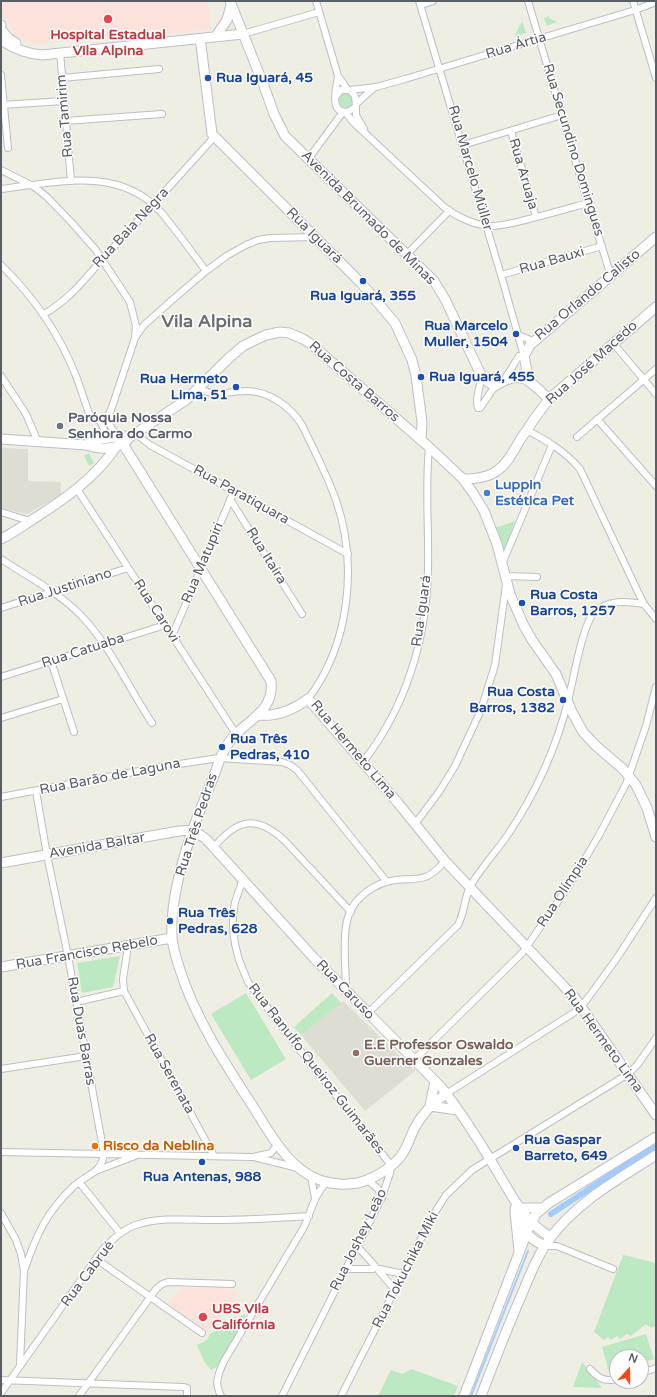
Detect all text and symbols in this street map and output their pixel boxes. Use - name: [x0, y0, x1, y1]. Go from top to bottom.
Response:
- marker: Hospital Estadual Vila Alpina: [102, 13, 114, 25]
- place label: Hospital Estadual Vila Alpina: [50, 27, 166, 60]
- street label: Rua Ártia: [484, 29, 548, 63]
- street label: Rua Secundino Domingues: [539, 62, 607, 238]
- place label: Rua Iguará, 45: [216, 70, 313, 86]
- marker: Rua Iguará, 45: [203, 73, 213, 83]
- street label: Rua Tamirim: [53, 74, 77, 158]
- street label: Rua Marcelo Müller: [444, 103, 496, 233]
- street label: Rua Aruaja: [505, 136, 541, 212]
- street label: Avenida Brumado de Minas: [297, 147, 439, 289]
- street label: Rua Baia Negra: [90, 184, 172, 272]
- street label: Rua Iguará: [283, 205, 345, 267]
- street label: Rua Bauxi: [518, 244, 586, 278]
- street label: Rua Orlando Calisto: [532, 246, 644, 344]
- marker: Rua Iguará, 355: [358, 276, 368, 286]
- place label: Rua Iguará, 355: [310, 288, 416, 304]
- district label: Vila Alpina: [162, 311, 252, 333]
- street label: Rua José Macedo: [543, 317, 641, 409]
- place label: Rua Marcelo Muller, 1504: [424, 318, 508, 350]
- marker: Rua Marcelo Muller, 1504: [511, 329, 521, 339]
- street label: Rua Costa Barros: [305, 338, 403, 426]
- place label: Rua Iguará, 455: [429, 369, 535, 385]
- place label: Rua Hermeto Lima, 51: [140, 371, 228, 404]
- marker: Rua Iguará, 455: [416, 372, 426, 382]
- marker: Rua Hermeto Lima, 51: [231, 382, 241, 392]
- place label: Paróquia Nossa Senhora do Carmo: [68, 410, 192, 442]
- marker: Paróquia Nossa Senhora do Carmo: [55, 421, 65, 431]
- street label: Rua Paratiquara: [190, 462, 292, 528]
- place label: Luppin Estética Pet: [495, 477, 574, 510]
- marker: Luppin Estética Pet: [482, 488, 492, 498]
- street label: Rua Matupiri: [178, 520, 228, 606]
- street label: Rua Itaíra: [242, 525, 290, 587]
- street label: Rua Justiniano: [16, 565, 114, 611]
- street label: Rua Iguará: [409, 574, 435, 648]
- street label: Rua Carovi: [129, 576, 183, 646]
- place label: Rua Costa Barros, 1257: [530, 587, 616, 620]
- marker: Rua Costa Barros, 1257: [517, 598, 527, 608]
- street label: Rua Catuaba: [40, 630, 126, 672]
- place label: Rua Costa Barros, 1382: [469, 684, 555, 716]
- marker: Rua Costa Barros, 1382: [558, 695, 568, 705]
- street label: Rua Hermeto Lima: [307, 697, 399, 803]
- place label: Rua Três Pedras, 410: [230, 731, 310, 764]
- marker: Rua Três Pedras, 410: [217, 742, 227, 752]
- street label: Rua Barão de Laguna: [38, 755, 182, 799]
- street label: Rua Três Pedras: [172, 772, 222, 878]
- street label: Avenida Baltar: [48, 829, 146, 863]
- street label: Rua Olímpia: [534, 853, 592, 931]
- place label: Rua Três Pedras, 628: [178, 905, 258, 938]
- marker: Rua Três Pedras, 628: [165, 916, 175, 926]
- street label: Rua Francisco Rebelo: [15, 932, 159, 974]
- street label: Rua Caruso: [312, 957, 378, 1023]
- street label: Rua Duas Barras: [63, 975, 99, 1087]
- street label: Rua Ranulfo Queiroz Guimarães: [244, 980, 388, 1158]
- street label: Rua Hermeto Lima: [560, 986, 646, 1096]
- street label: Rua Serenata: [140, 1031, 198, 1117]
- place label: E.E Professor Oswaldo Guerner Gonzales: [364, 1037, 514, 1070]
- marker: E.E Professor Oswaldo Guerner Gonzales: [351, 1048, 361, 1058]
- place label: Rua Gaspar Barreto, 649: [524, 1132, 607, 1164]
- place label: Risco da Neblina: [103, 1138, 214, 1154]
- marker: Risco da Neblina: [90, 1141, 100, 1151]
- marker: Rua Gaspar Barreto, 649: [511, 1143, 521, 1153]
- marker: Rua Antenas, 988: [197, 1157, 207, 1167]
- place label: Rua Antenas, 988: [143, 1169, 261, 1185]
- street label: Rua Joshey Leão: [327, 1186, 391, 1294]
- street label: Rua Tokuchika Miki: [369, 1209, 443, 1331]
- street label: Rua Cabrué: [58, 1238, 118, 1310]
- place label: UBS Vila Califórnia: [212, 1301, 275, 1334]
- marker: UBS Vila Califórnia: [197, 1311, 209, 1323]
- north arrow: [609, 1349, 649, 1389]
- text: N: [627, 1351, 640, 1366]

